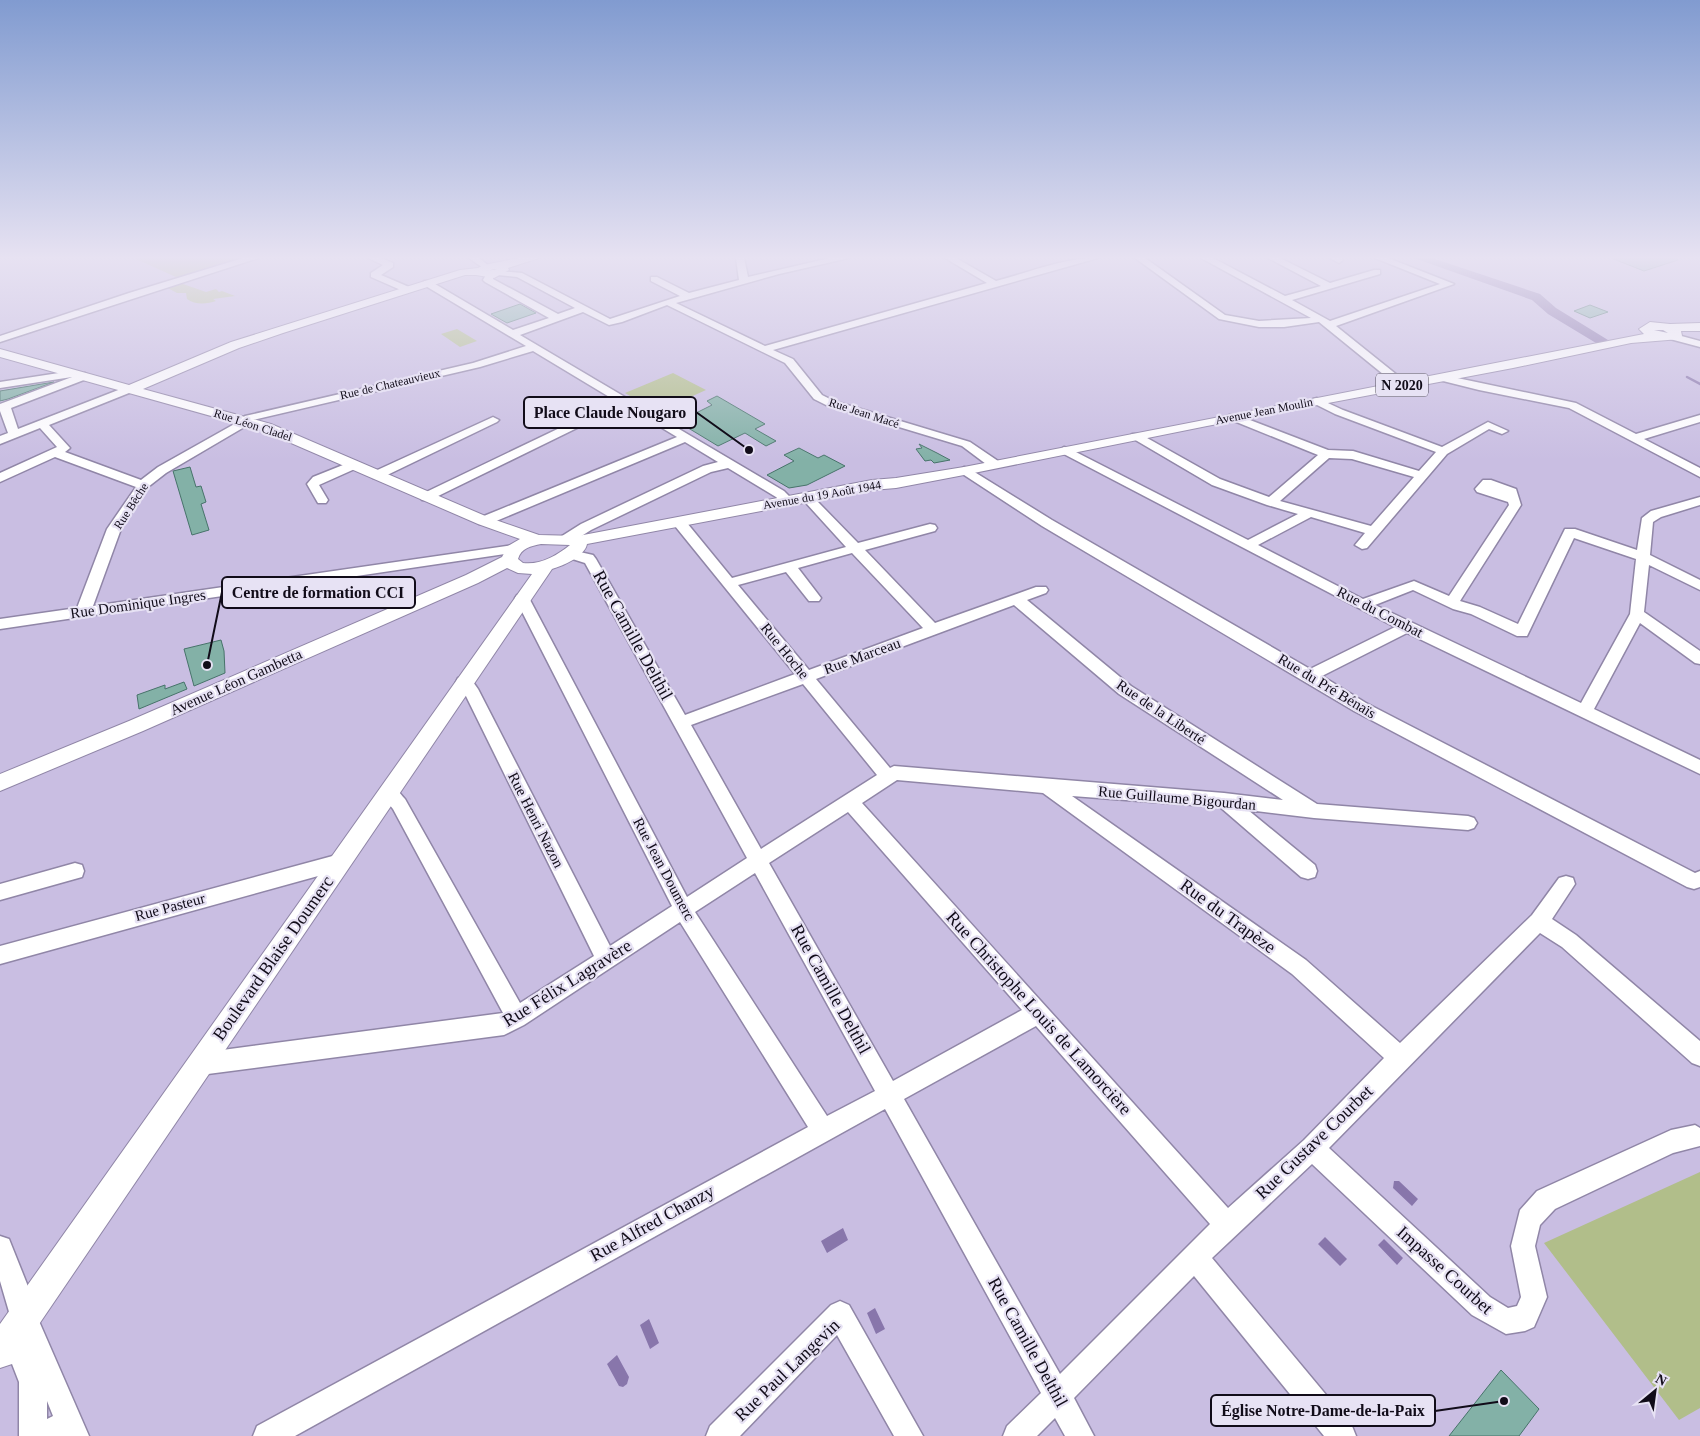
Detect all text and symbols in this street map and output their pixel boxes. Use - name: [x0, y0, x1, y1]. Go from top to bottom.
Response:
- street label: Rue de Chateauvieux: [338, 366, 442, 402]
- road number: N 2020: [1376, 374, 1428, 396]
- street label: Rue Jean Macé: [827, 395, 901, 431]
- street label: Avenue Jean Moulin: [1214, 395, 1314, 427]
- callout: Place Claude Nougaro: [524, 397, 696, 428]
- text: Place Claude Nougaro: [534, 404, 686, 422]
- street label: Rue Léon Cladel: [212, 406, 294, 444]
- street label: Avenue du 19 Août 1944: [762, 478, 882, 512]
- street label: Rue Bêche: [111, 480, 151, 532]
- street label: Rue Camille Delthil: [589, 567, 677, 703]
- callout: Centre de formation CCI: [222, 577, 415, 608]
- street label: Rue du Combat: [1334, 583, 1426, 641]
- text: Centre de formation CCI: [232, 584, 404, 601]
- street label: Rue Dominique Ingres: [69, 587, 207, 621]
- street label: Rue Hoche: [758, 620, 813, 682]
- street label: Rue Marceau: [821, 635, 903, 677]
- street label: Avenue Léon Gambetta: [168, 646, 304, 718]
- street label: Rue du Pré Bénaïs: [1275, 650, 1379, 722]
- street label: Rue de la Liberté: [1114, 676, 1209, 748]
- street label: Rue Henri Nazon: [505, 770, 567, 871]
- street label: Rue Guillaume Bigourdan: [1097, 783, 1257, 813]
- street label: Rue Jean Doumerc: [630, 815, 698, 923]
- street label: Boulevard Blaise Doumerc: [209, 872, 337, 1044]
- street label: Rue du Trapèze: [1176, 875, 1280, 957]
- street label: Rue Pasteur: [133, 890, 207, 924]
- street label: Rue Christophe Louis de Lamorcière: [942, 907, 1136, 1119]
- street label: Rue Camille Delthil: [787, 921, 875, 1057]
- street label: Rue Félix Lagravère: [499, 935, 635, 1031]
- street label: Rue Gustave Courbet: [1251, 1081, 1377, 1203]
- street label: Rue Alfred Chanzy: [586, 1181, 718, 1265]
- street label: Impasse Courbet: [1393, 1222, 1497, 1318]
- street label: Rue Camille Delthil: [984, 1274, 1072, 1410]
- street label: Rue Paul Langevin: [730, 1315, 844, 1425]
- north arrow: [1630, 1366, 1680, 1416]
- text: N: [1653, 1371, 1669, 1389]
- callout: Église Notre-Dame-de-la-Paix: [1211, 1395, 1435, 1426]
- text: Église Notre-Dame-de-la-Paix: [1221, 1401, 1425, 1420]

